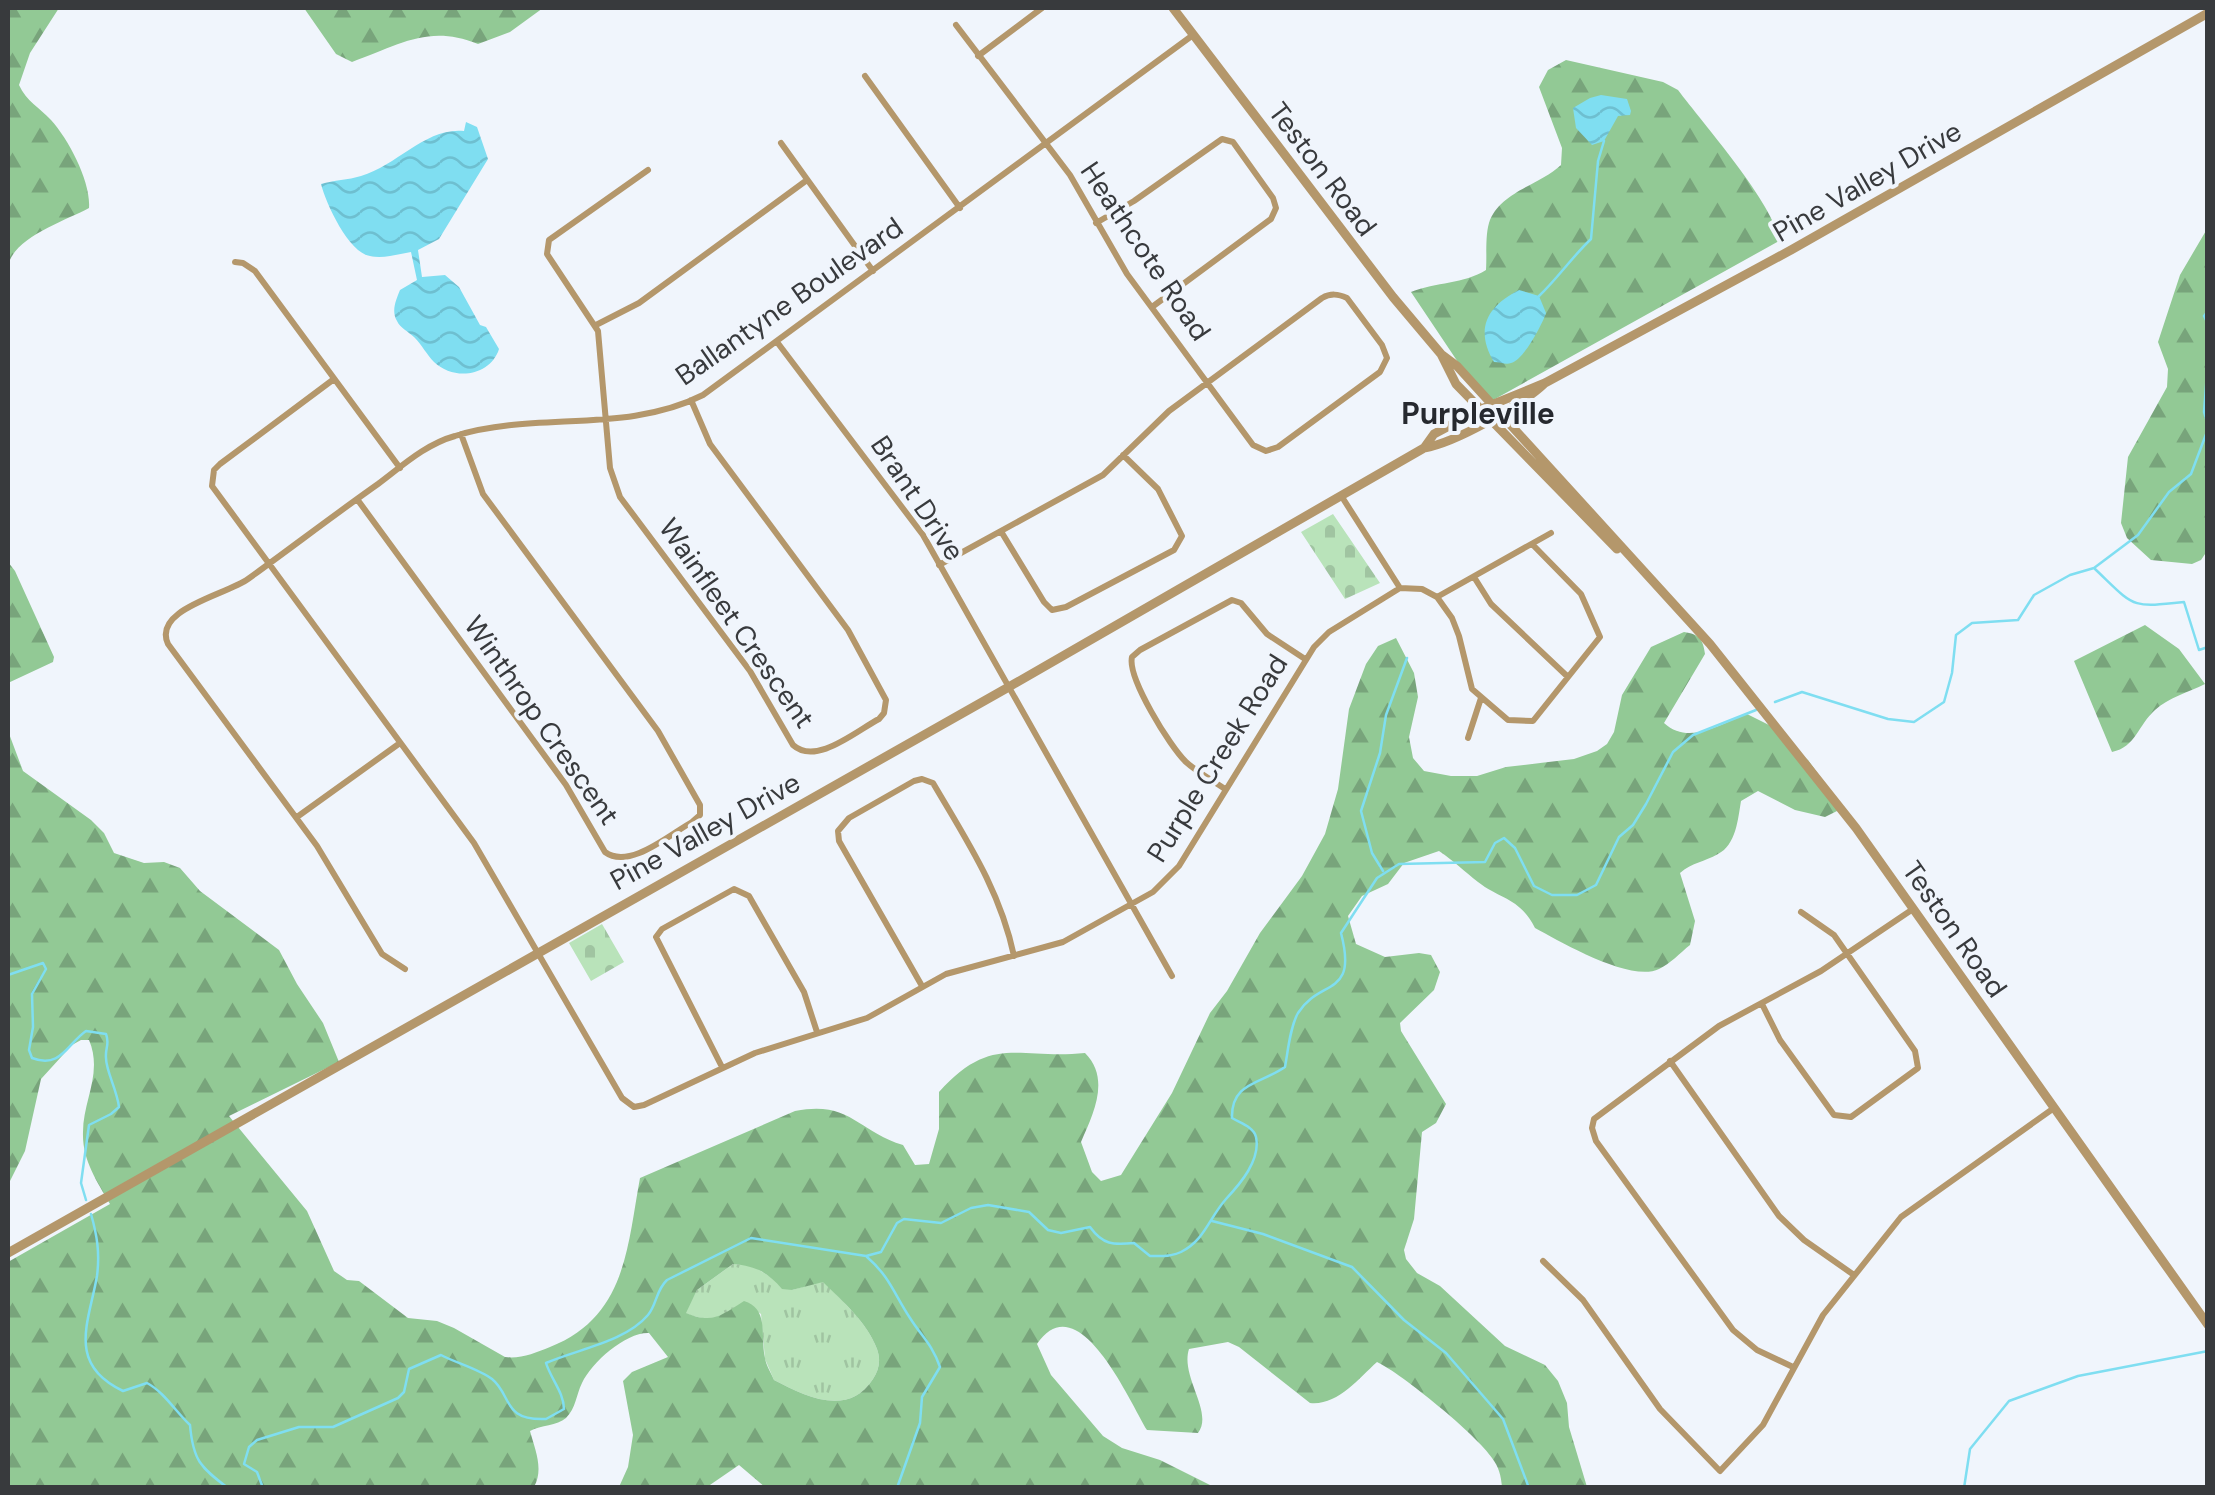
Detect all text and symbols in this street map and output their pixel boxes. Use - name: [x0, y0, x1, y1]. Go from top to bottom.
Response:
- street label: Teston Road: [1260, 95, 1385, 244]
- street label: Pine Valley Drive: [1766, 112, 1968, 250]
- street label: Heathcote Road: [1072, 155, 1219, 348]
- street label: Ballantyne Boulevard: [668, 209, 910, 394]
- district label: Purpleville: [1401, 394, 1555, 433]
- street label: Brant Drive: [862, 429, 973, 568]
- street label: Wainfleet Crescent: [650, 511, 823, 736]
- street label: Winthrop Crescent: [456, 608, 628, 832]
- street label: Purple Creek Road: [1139, 647, 1296, 869]
- street label: Pine Valley Drive: [604, 764, 807, 899]
- street label: Teston Road: [1894, 854, 2015, 1005]

